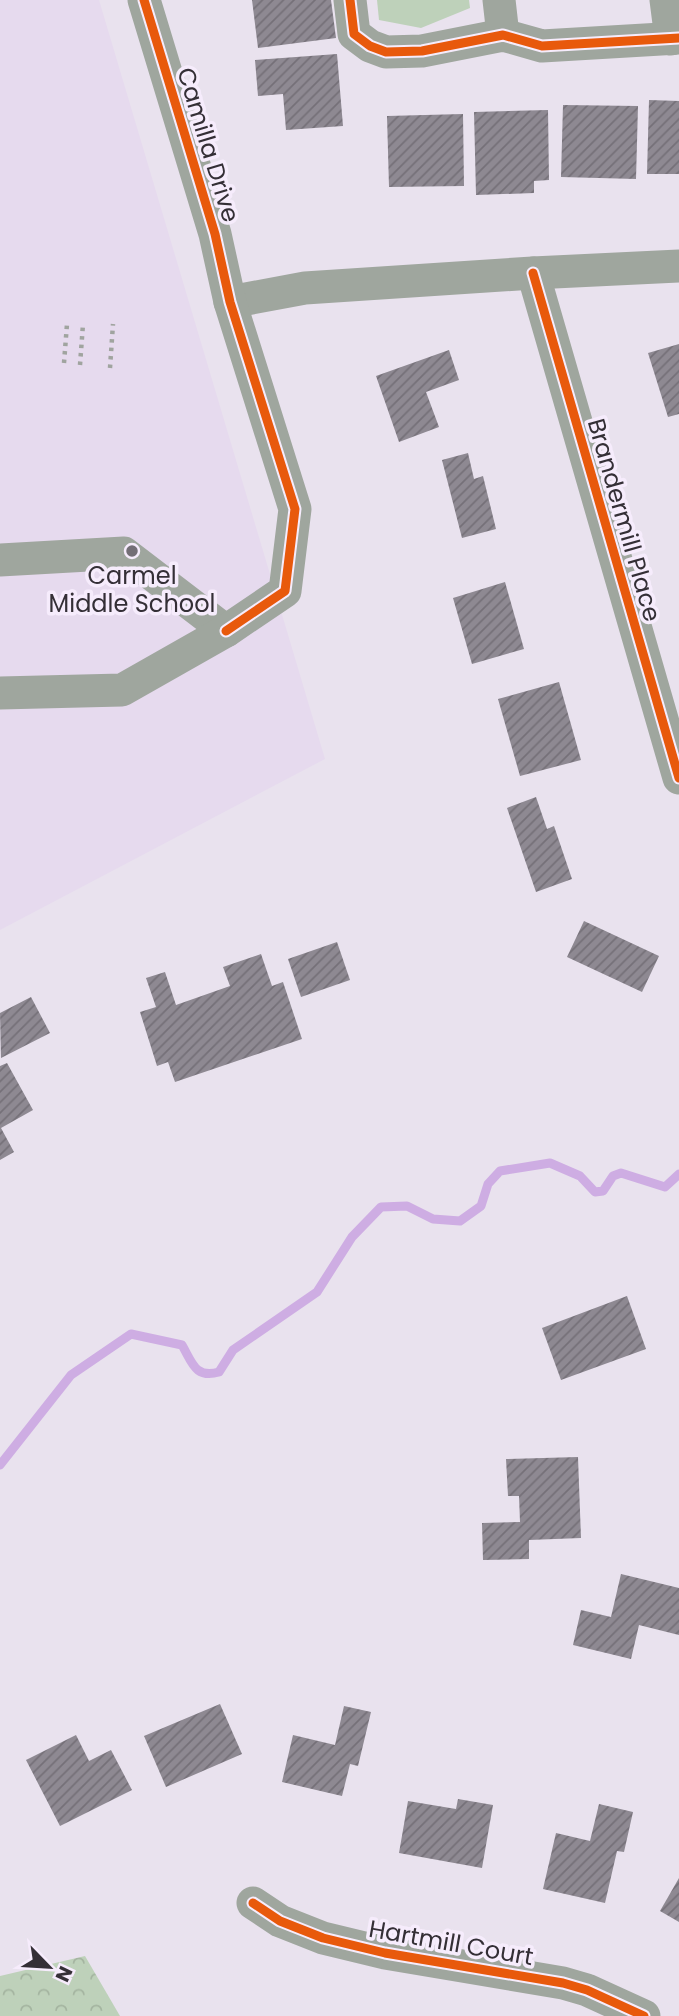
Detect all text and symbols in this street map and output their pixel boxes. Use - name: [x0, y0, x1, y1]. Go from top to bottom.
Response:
- street label: Camilla Drive: [169, 64, 248, 226]
- street label: Brandermill Place: [580, 415, 669, 625]
- marker: Carmel Middle School: [124, 543, 140, 559]
- place label: Carmel Middle School: [49, 559, 215, 620]
- street label: Hartmill Court: [366, 1912, 536, 1973]
- north arrow: [14, 1932, 84, 2002]
- text: N: [49, 1962, 79, 1986]

